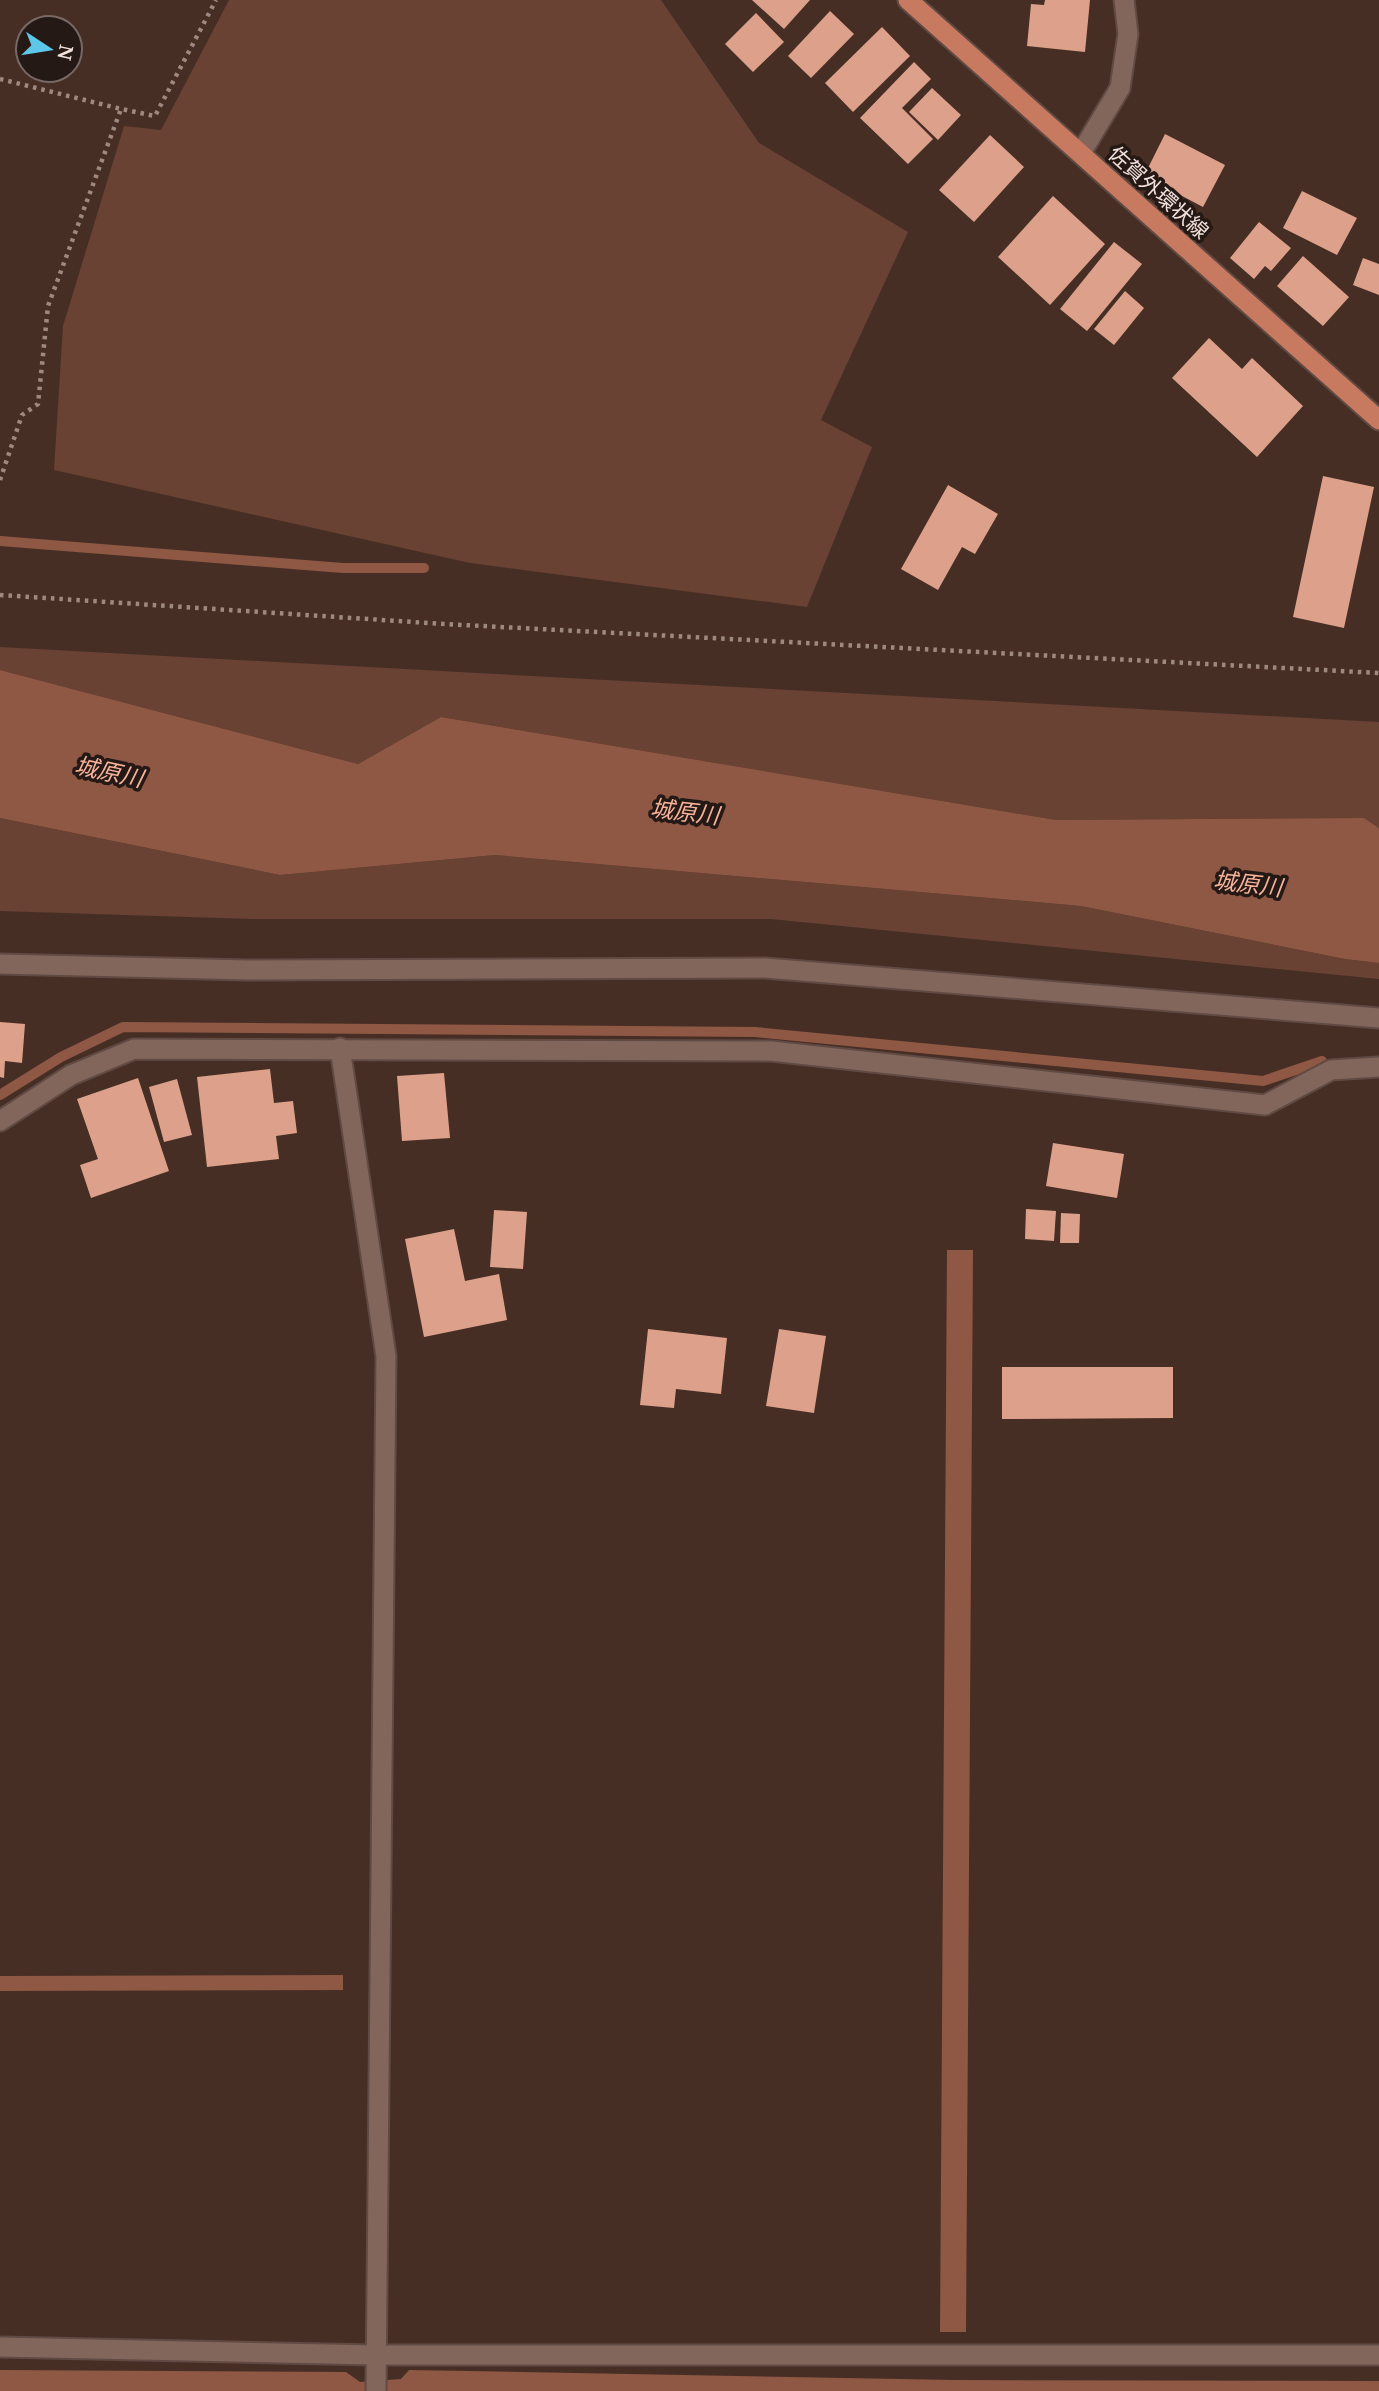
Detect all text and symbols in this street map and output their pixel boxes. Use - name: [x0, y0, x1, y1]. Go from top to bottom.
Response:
- north arrow: [14, 14, 84, 84]
- text: N: [51, 43, 80, 63]
- street label: 佐賀外環状線: [1103, 139, 1215, 245]
- water label: 城原川: [72, 748, 149, 794]
- water label: 城原川: [649, 791, 724, 831]
- water label: 城原川: [1212, 863, 1287, 903]

